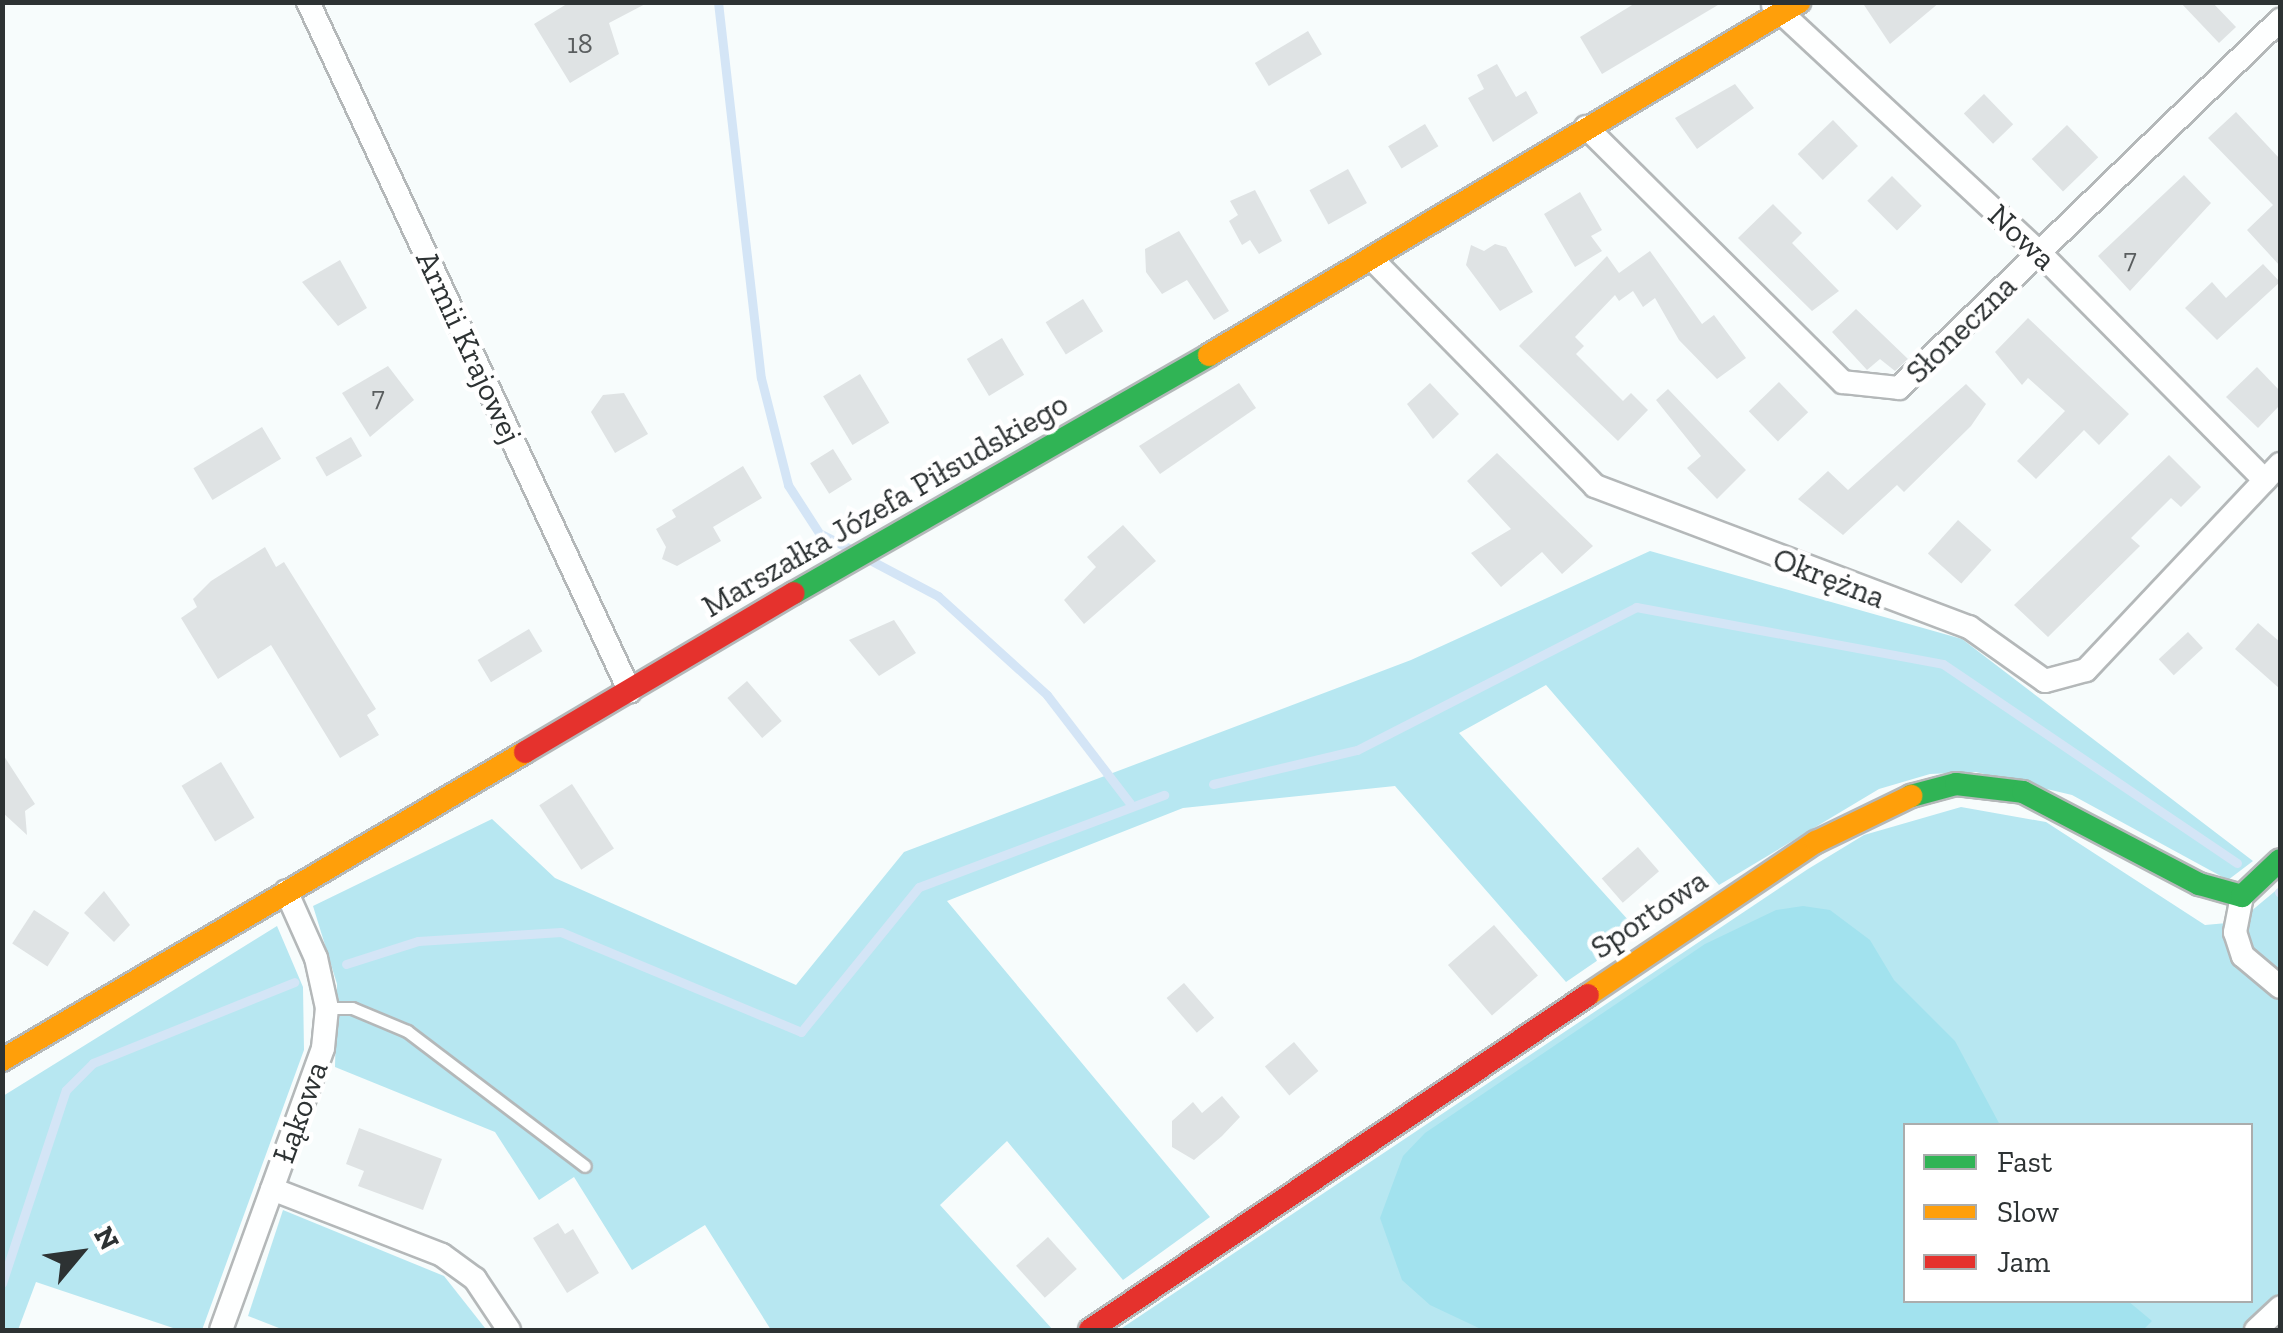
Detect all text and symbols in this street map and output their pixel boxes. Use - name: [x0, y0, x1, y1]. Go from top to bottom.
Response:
- house number: 18: [567, 27, 593, 61]
- street label: Nowa: [1980, 196, 2064, 278]
- house number: 7: [2123, 242, 2137, 276]
- street label: Armii Krajowej: [408, 245, 530, 449]
- street label: Słoneczna: [1898, 267, 2024, 391]
- house number: 7: [371, 380, 385, 414]
- street label: Marszałka Józefa Piłsudskiego: [695, 384, 1075, 626]
- street label: Okrężna: [1768, 539, 1890, 617]
- street label: Sportowa: [1583, 861, 1715, 967]
- street label: Łąkowa: [264, 1056, 336, 1168]
- legend: [1903, 1123, 2253, 1303]
- text: Fast: [1997, 1144, 2052, 1180]
- text: Slow: [1997, 1194, 2059, 1230]
- north arrow: [30, 1203, 130, 1303]
- text: N: [87, 1221, 126, 1256]
- text: Jam: [1997, 1244, 2050, 1280]

